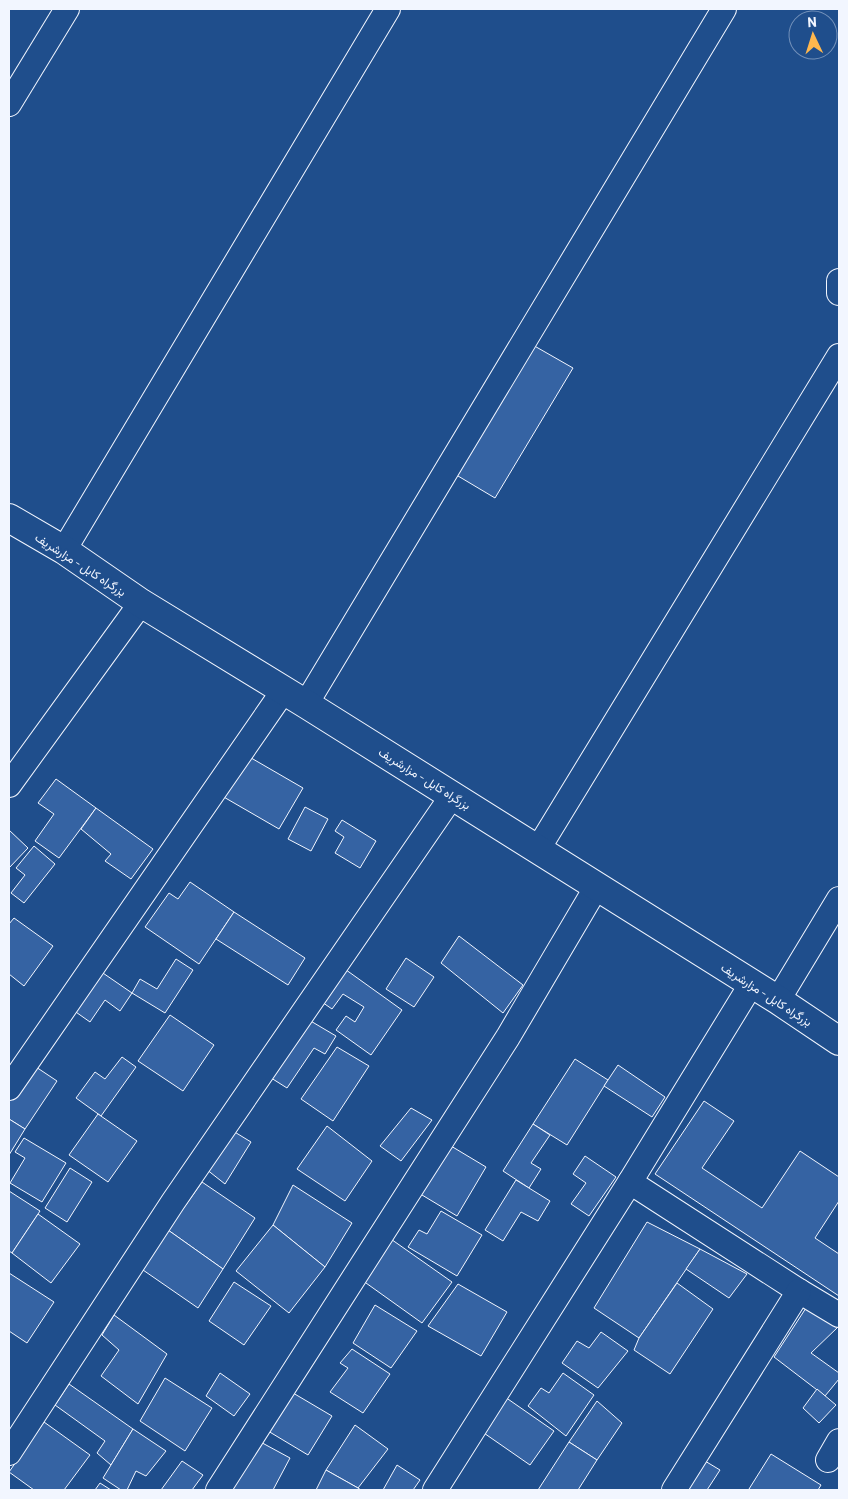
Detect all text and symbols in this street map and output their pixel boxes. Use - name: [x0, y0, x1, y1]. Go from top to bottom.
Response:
- north arrow: [788, 10, 838, 60]
- text: N: [807, 13, 817, 30]
- street label: بزرگراه کابل - مزارشریف: [32, 529, 129, 600]
- street label: بزرگراه کابل - مزارشریف: [375, 744, 474, 814]
- street label: بزرگراه کابل - مزارشریف: [718, 959, 815, 1030]

